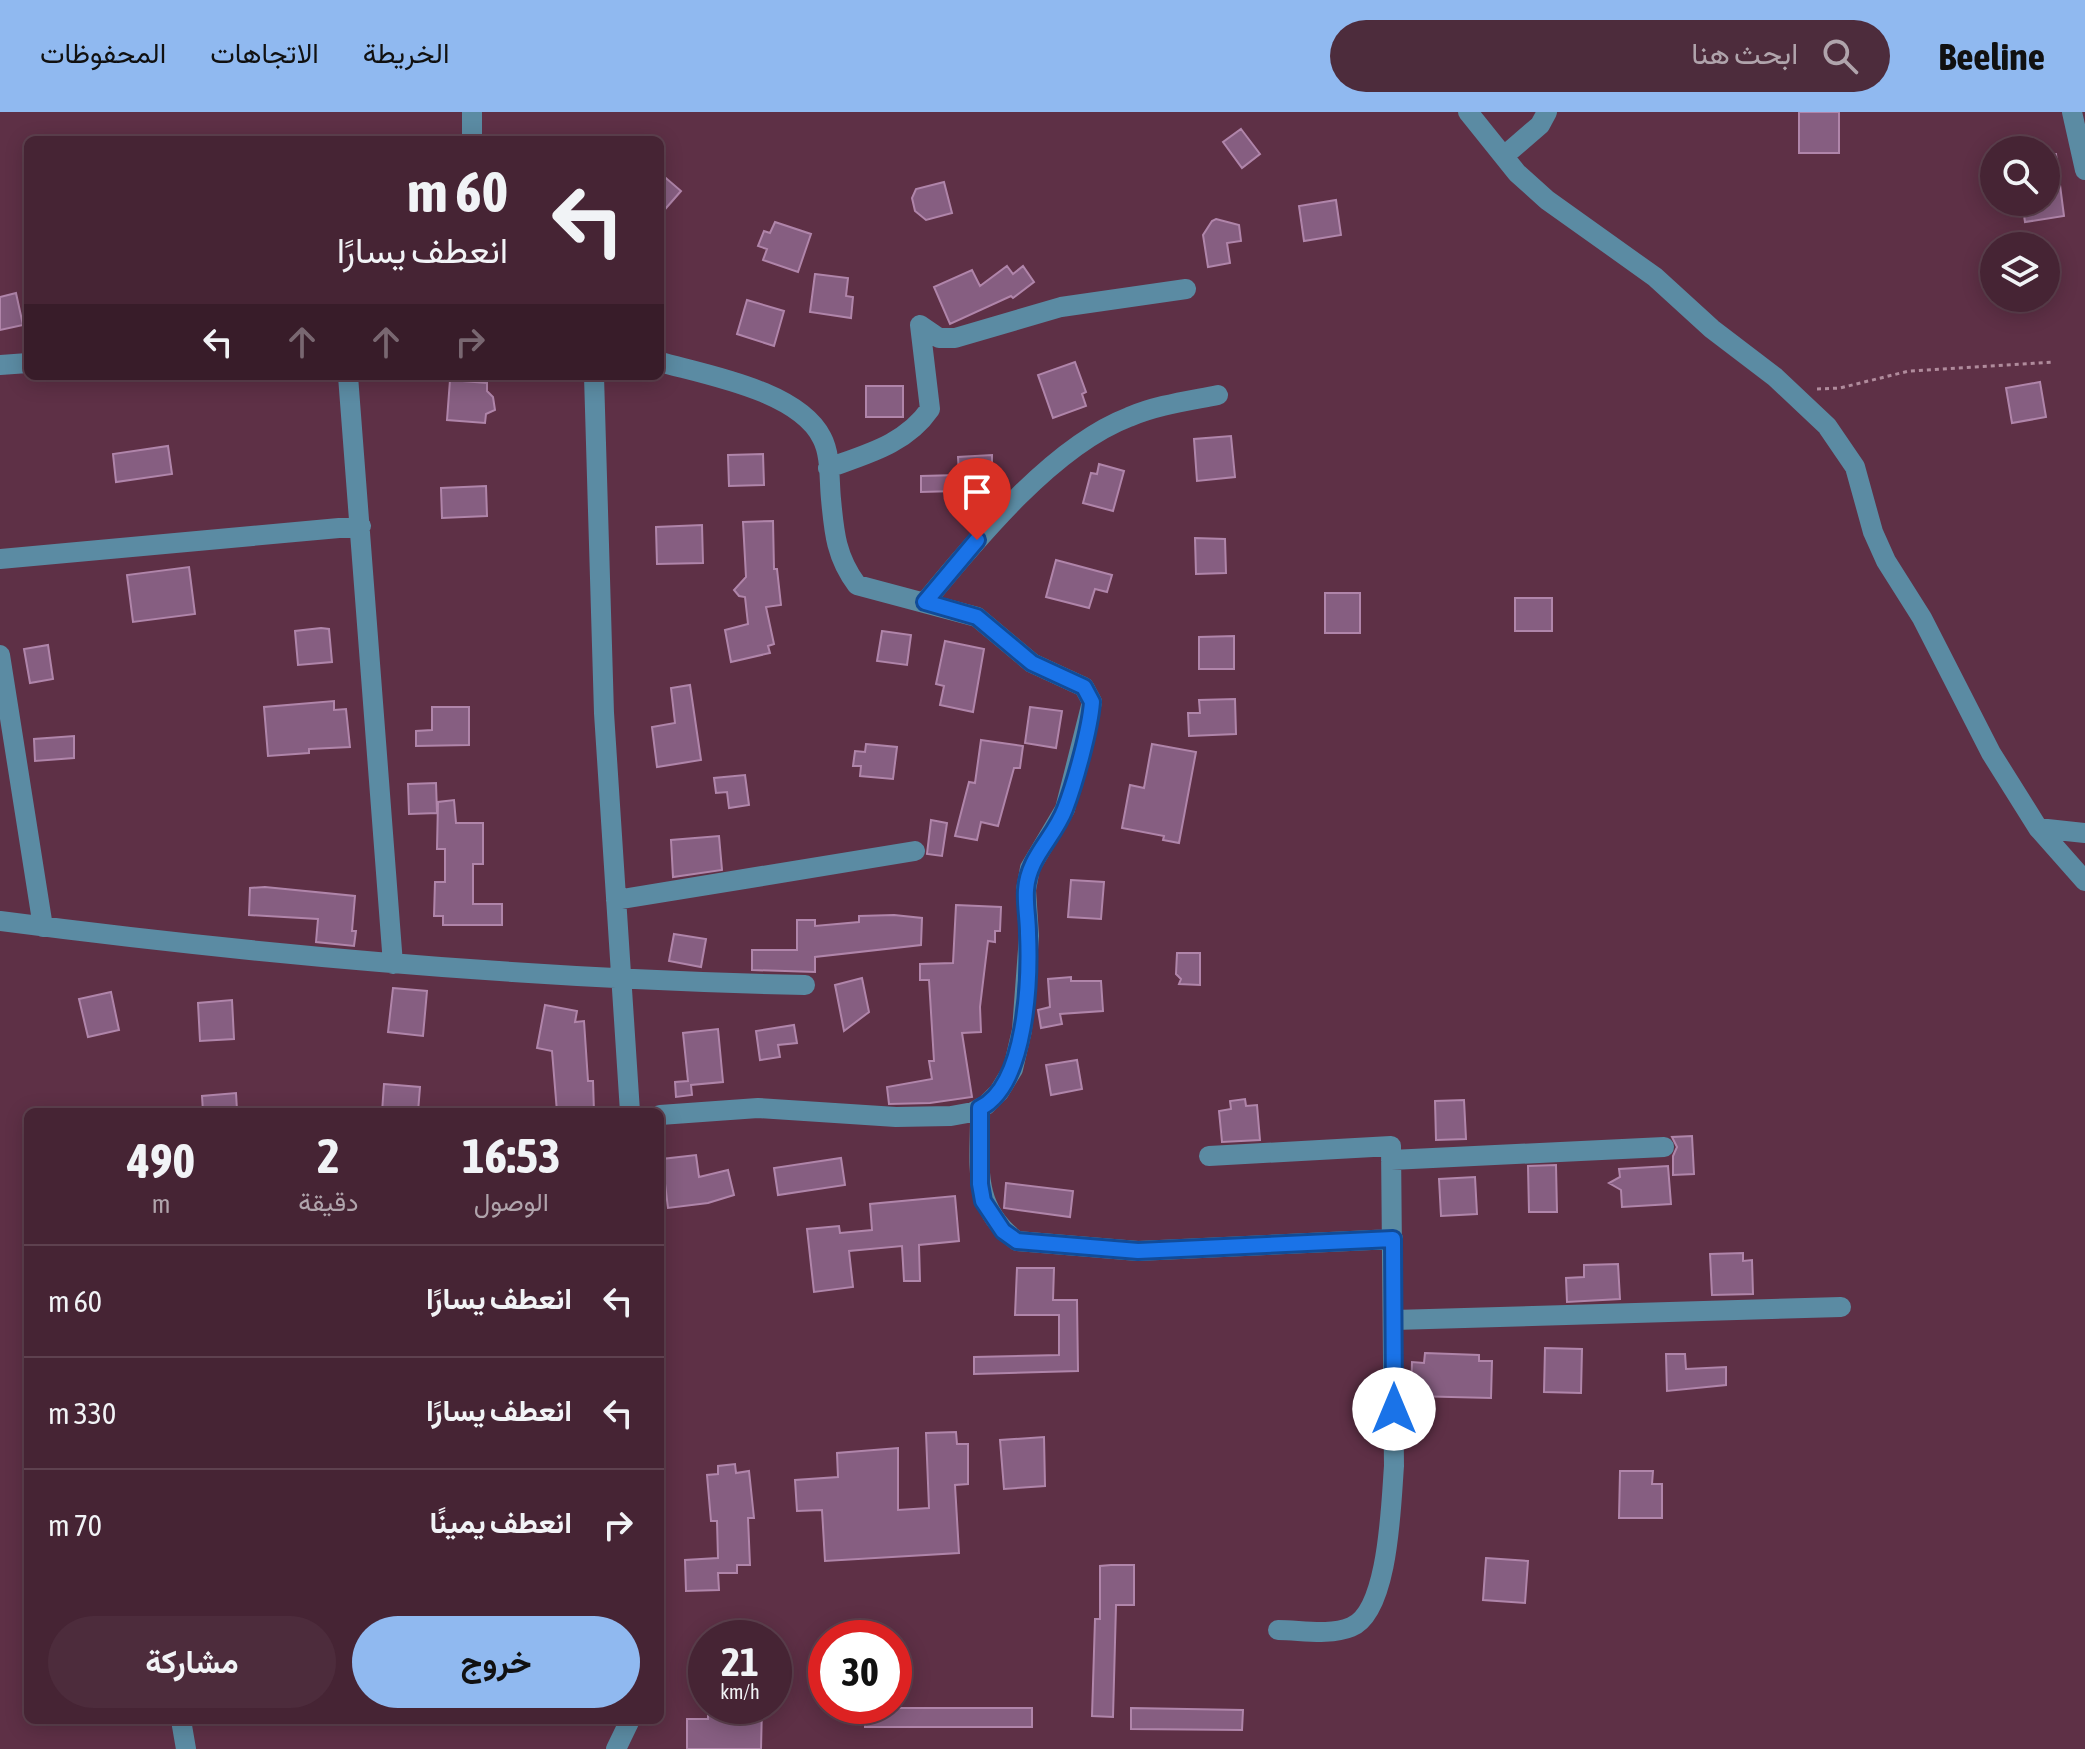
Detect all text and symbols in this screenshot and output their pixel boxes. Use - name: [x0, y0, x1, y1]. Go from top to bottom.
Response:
- search box: [1330, 20, 1890, 92]
- icon: search: [1818, 34, 1862, 78]
- text: Beeline: [1938, 35, 2045, 78]
- text: ابحث هنا: [1691, 36, 1798, 70]
- text: المحفوظات: [40, 37, 166, 69]
- text: الاتجاهات: [210, 37, 319, 69]
- text: الخريطة: [363, 37, 449, 69]
- map controls: [1980, 136, 2060, 312]
- button: search: [1980, 136, 2060, 216]
- text: 60 m: [407, 160, 508, 224]
- icon: left: [536, 168, 640, 272]
- text: انعطف يسارًا: [337, 229, 508, 271]
- button: layers: [1980, 232, 2060, 312]
- icon: left: [196, 320, 240, 364]
- icon: ahead: [280, 320, 324, 364]
- icon: ahead: [364, 320, 408, 364]
- icon: right: [448, 320, 492, 364]
- pin: [943, 458, 1011, 540]
- icon: arrive: [955, 470, 999, 514]
- text: 2: [317, 1128, 340, 1183]
- text: 16:53: [462, 1128, 561, 1183]
- text: 490: [127, 1133, 195, 1188]
- text: دقيقة: [298, 1187, 359, 1217]
- text: الوصول: [474, 1187, 549, 1217]
- text: m: [152, 1189, 171, 1219]
- icon: left: [596, 1279, 640, 1323]
- text: انعطف يسارًا: [426, 1281, 572, 1315]
- text: 60 m: [48, 1284, 102, 1318]
- position arrow: [1352, 1367, 1436, 1451]
- icon: left: [596, 1391, 640, 1435]
- text: انعطف يسارًا: [426, 1393, 572, 1427]
- text: 330 m: [48, 1396, 116, 1430]
- icon: right: [596, 1503, 640, 1547]
- text: انعطف يمينًا: [430, 1505, 572, 1539]
- text: 70 m: [48, 1508, 102, 1542]
- button: مشاركة: [48, 1616, 336, 1708]
- button: خروج: [352, 1616, 640, 1708]
- speed limit sign: 30: [808, 1620, 912, 1724]
- text: 21: [721, 1639, 759, 1684]
- text: km/h: [720, 1680, 760, 1703]

